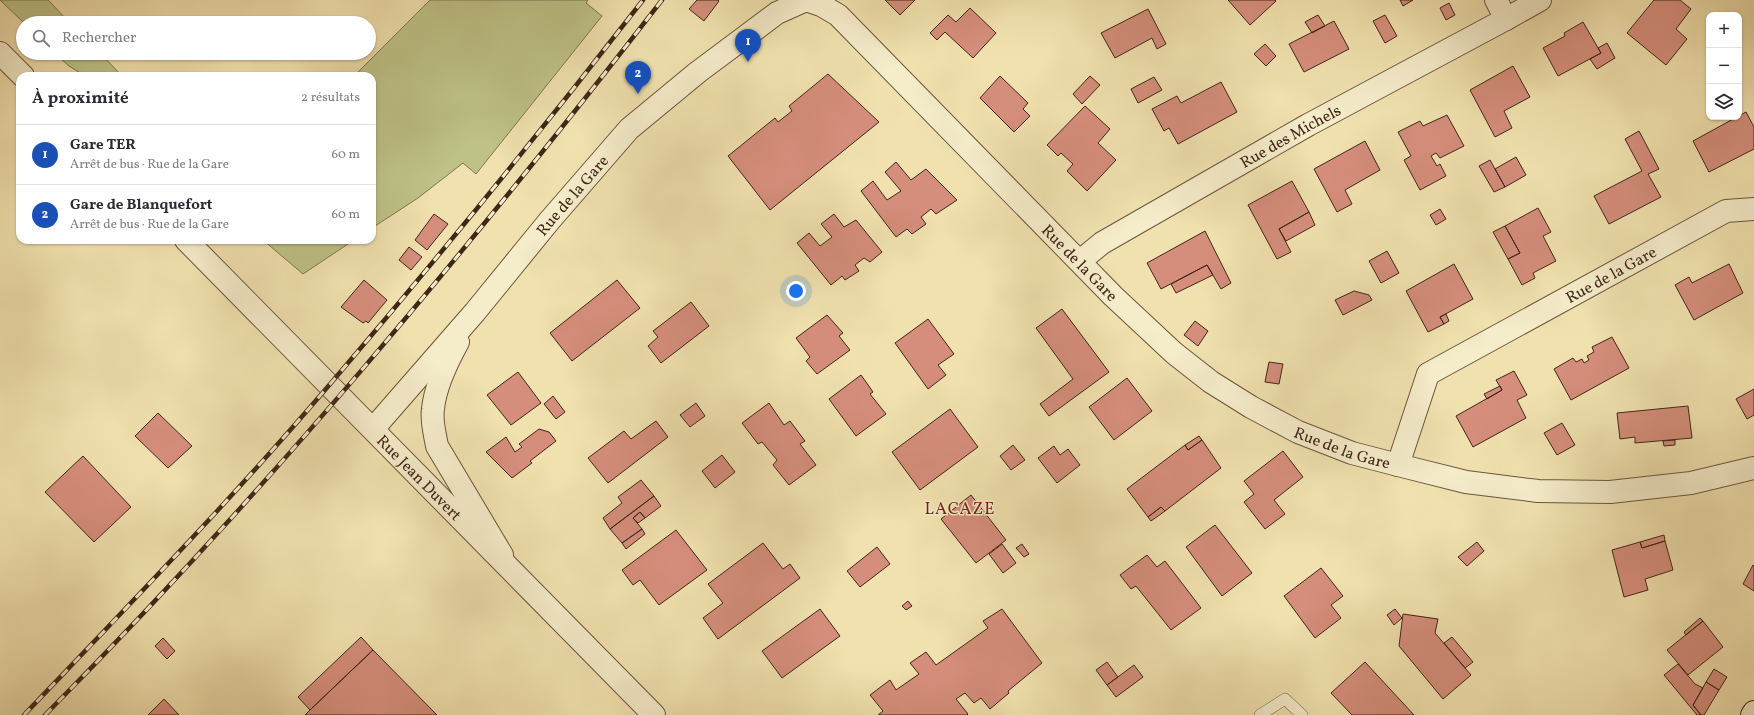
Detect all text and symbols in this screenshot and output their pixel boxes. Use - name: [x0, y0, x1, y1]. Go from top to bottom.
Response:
- map controls: [1706, 12, 1742, 120]
- button: +: [1706, 12, 1742, 48]
- search box: [16, 16, 376, 60]
- icon: search: [30, 27, 52, 49]
- text: Rechercher: [62, 28, 136, 49]
- pin: 1: [735, 29, 761, 62]
- button: −: [1706, 48, 1742, 84]
- pin: 2: [625, 61, 651, 94]
- button: layers: [1706, 84, 1742, 120]
- text: À proximité: [32, 87, 129, 110]
- text: 2 résultats: [301, 89, 360, 107]
- street label: Rue des Michels: [1237, 100, 1346, 175]
- text: Gare TER: [70, 135, 136, 156]
- text: 1: [42, 146, 48, 164]
- text: 60 m: [332, 146, 360, 164]
- street label: Rue de la Gare: [532, 151, 614, 242]
- text: Arrêt de bus · Rue de la Gare: [70, 156, 229, 174]
- text: Gare de Blanquefort: [70, 195, 212, 216]
- text: 2: [42, 206, 48, 224]
- text: 60 m: [332, 206, 360, 224]
- text: Arrêt de bus · Rue de la Gare: [70, 216, 229, 234]
- street label: Rue de la Gare: [1036, 220, 1122, 307]
- street label: Rue de la Gare: [1562, 242, 1661, 310]
- your location: [786, 281, 806, 301]
- street label: Rue de la Gare: [1290, 422, 1392, 476]
- street label: Rue Jean Duvert: [371, 431, 466, 527]
- district label: LACAZE: [925, 498, 995, 521]

